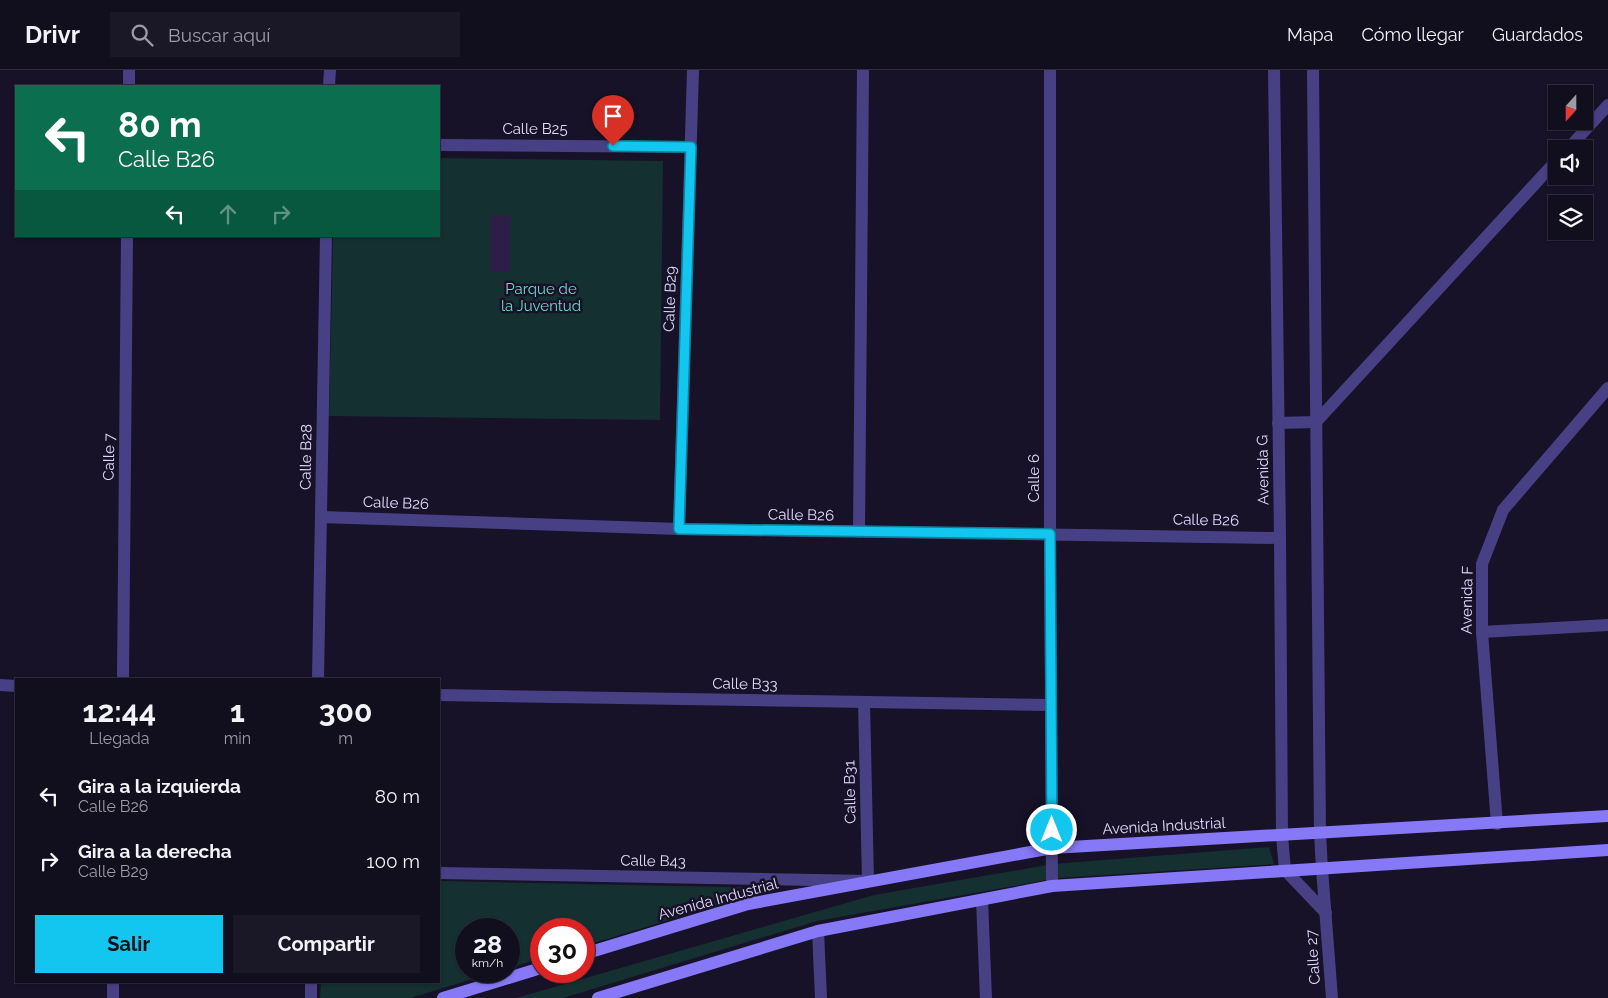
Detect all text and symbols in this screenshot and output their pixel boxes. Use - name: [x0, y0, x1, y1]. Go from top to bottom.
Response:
- search box: [110, 12, 460, 57]
- text: Drivr: [25, 20, 80, 49]
- icon: search: [128, 21, 156, 49]
- text: Buscar aquí: [168, 24, 271, 46]
- text: Mapa: [1287, 24, 1333, 45]
- text: Cómo llegar: [1361, 24, 1464, 45]
- text: Guardados: [1492, 24, 1583, 45]
- north arrow: [1548, 85, 1592, 130]
- map controls: [1548, 85, 1593, 240]
- pin: [592, 95, 634, 146]
- icon: arrive: [599, 102, 627, 130]
- text: 80 m: [118, 104, 202, 145]
- icon: left: [35, 105, 100, 170]
- street label: Calle B25: [502, 120, 568, 138]
- button: sound: [1548, 140, 1593, 185]
- text: Calle B26: [118, 146, 215, 172]
- button: layers: [1548, 195, 1593, 240]
- icon: left: [161, 200, 189, 228]
- icon: ahead: [214, 200, 242, 228]
- icon: right: [267, 200, 295, 228]
- street label: Calle B29: [660, 266, 680, 332]
- park label: Parque de la Juventud: [501, 280, 581, 315]
- street label: Calle B28: [296, 424, 316, 490]
- street label: Calle 7: [100, 433, 118, 481]
- street label: Avenida G: [1253, 435, 1273, 505]
- street label: Calle 6: [1025, 454, 1043, 502]
- street label: Calle B26: [363, 493, 429, 513]
- street label: Calle B26: [768, 505, 834, 525]
- street label: Calle B26: [1173, 510, 1239, 530]
- street label: Avenida F: [1457, 566, 1477, 634]
- street label: Calle B33: [712, 674, 778, 694]
- text: 12:44: [83, 694, 156, 729]
- text: 1: [230, 694, 245, 729]
- text: 300: [319, 694, 372, 729]
- text: Llegada: [89, 729, 150, 748]
- text: min: [224, 729, 251, 748]
- text: m: [338, 729, 353, 748]
- street label: Calle B31: [840, 759, 860, 824]
- text: Gira a la izquierda: [78, 775, 241, 797]
- icon: left: [35, 782, 63, 810]
- text: 80 m: [375, 785, 420, 807]
- text: Calle B26: [78, 797, 149, 816]
- position arrow: [1025, 803, 1077, 855]
- street label: Avenida Industrial: [1102, 814, 1227, 838]
- text: Gira a la derecha: [78, 840, 232, 862]
- icon: right: [35, 847, 63, 875]
- text: 100 m: [366, 850, 420, 872]
- street label: Calle B43: [620, 851, 686, 871]
- text: Calle B29: [78, 862, 148, 881]
- street label: Avenida Industrial: [656, 874, 781, 924]
- button: Salir: [35, 915, 223, 973]
- button: Compartir: [233, 915, 420, 973]
- speed limit sign: 30: [530, 918, 595, 983]
- text: 28: [473, 929, 502, 959]
- street label: Calle 27: [1302, 929, 1324, 985]
- text: km/h: [472, 956, 503, 970]

